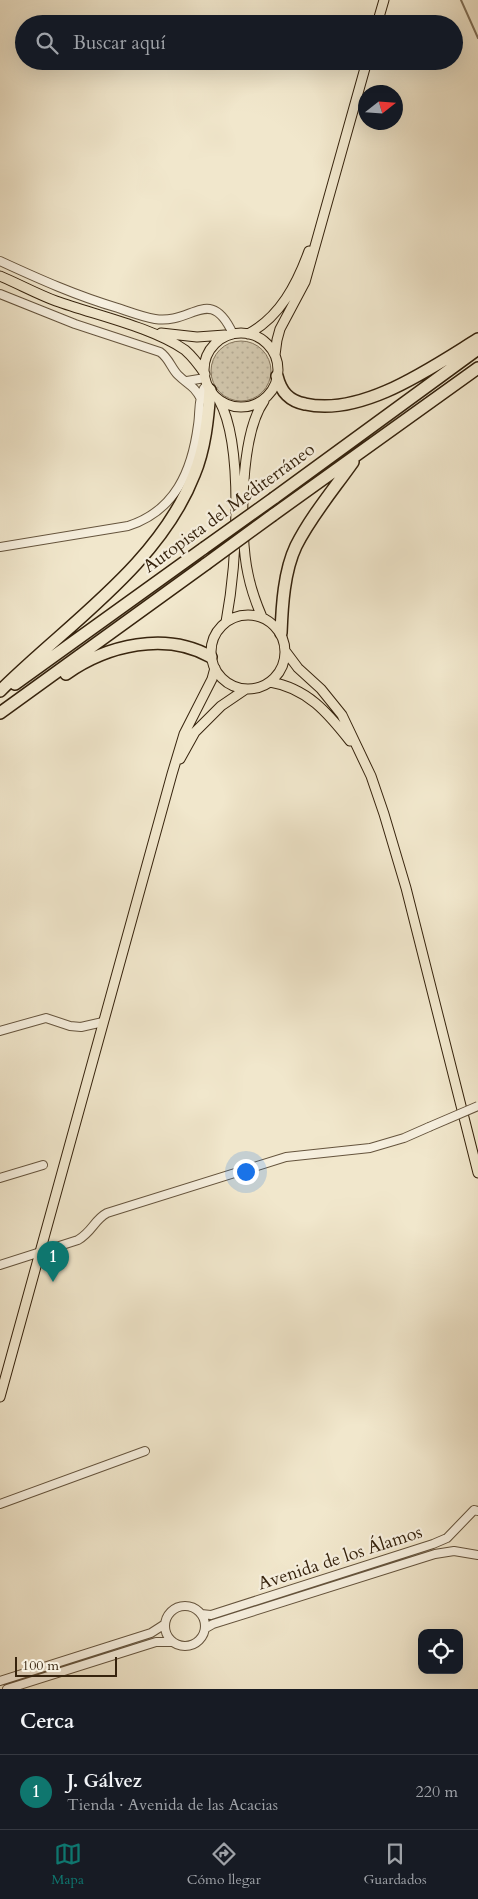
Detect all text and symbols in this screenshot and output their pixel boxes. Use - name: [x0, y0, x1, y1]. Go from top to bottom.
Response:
- search box: [15, 15, 463, 70]
- icon: search: [33, 29, 61, 57]
- text: Buscar aquí: [73, 30, 166, 56]
- north arrow: [358, 85, 403, 130]
- street label: Autopista del Mediterráneo: [138, 437, 320, 579]
- your location: [233, 1159, 259, 1185]
- pin: 1: [37, 1241, 69, 1282]
- street label: Avenida de los Álamos: [255, 1520, 425, 1596]
- map controls: [418, 1629, 463, 1674]
- button: locate: [418, 1629, 463, 1674]
- scale bar: [15, 1654, 118, 1677]
- text: 100 m: [22, 1656, 59, 1675]
- text: Cerca: [20, 1707, 74, 1736]
- text: J. Gálvez: [67, 1768, 142, 1794]
- text: 1: [32, 1781, 40, 1803]
- text: 220 m: [416, 1781, 458, 1803]
- text: Tienda · Avenida de las Acacias: [67, 1794, 278, 1816]
- tab: Mapa: [51, 1840, 84, 1889]
- tab: Cómo llegar: [187, 1840, 261, 1889]
- tab: Guardados: [363, 1840, 427, 1889]

